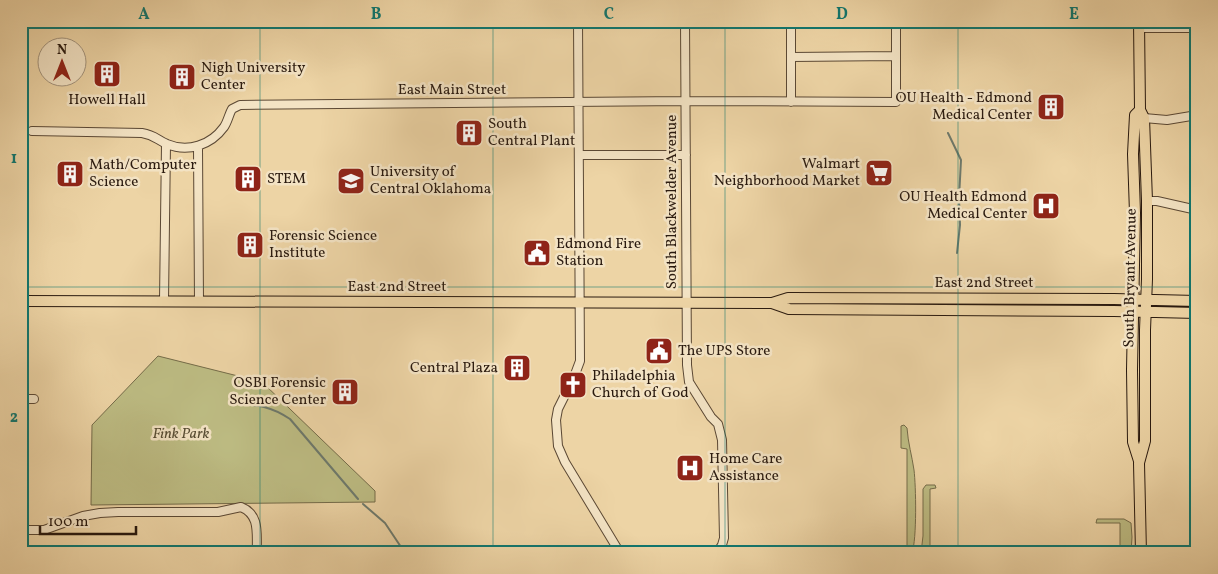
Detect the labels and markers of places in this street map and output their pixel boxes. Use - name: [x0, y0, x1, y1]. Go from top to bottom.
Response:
- place label: Nigh University Center: [201, 58, 305, 96]
- building icon: Howell Hall: [92, 59, 122, 89]
- building icon: Nigh University Center: [167, 62, 197, 92]
- place label: OU Health - Edmond Medical Center: [896, 88, 1032, 126]
- place label: Howell Hall: [68, 90, 146, 111]
- building icon: OU Health - Edmond Medical Center: [1036, 92, 1066, 122]
- place label: South Central Plant: [488, 114, 575, 152]
- building icon: South Central Plant: [454, 118, 484, 148]
- place label: Walmart Neighborhood Market: [714, 154, 860, 192]
- place label: Math/Computer Science: [89, 155, 197, 193]
- supermarket icon: Walmart Neighborhood Market: [864, 158, 894, 188]
- building icon: Math/Computer Science: [55, 159, 85, 189]
- place label: University of Central Oklahoma: [370, 162, 491, 200]
- building icon: STEM: [233, 164, 263, 194]
- school or university icon: University of Central Oklahoma: [336, 166, 366, 196]
- place label: STEM: [267, 169, 306, 190]
- place label: OU Health Edmond Medical Center: [899, 187, 1027, 225]
- hospital icon: OU Health Edmond Medical Center: [1031, 191, 1061, 221]
- place label: Forensic Science Institute: [269, 226, 377, 264]
- building icon: Forensic Science Institute: [235, 230, 265, 260]
- place label: Edmond Fire Station: [556, 234, 641, 272]
- public building icon: Edmond Fire Station: [522, 238, 552, 268]
- public building icon: The UPS Store: [644, 336, 674, 366]
- place label: The UPS Store: [678, 341, 770, 362]
- building icon: Central Plaza: [502, 353, 532, 383]
- place label: Central Plaza: [410, 358, 498, 379]
- place label: Philadelphia Church of God: [592, 366, 689, 404]
- church icon: Philadelphia Church of God: [558, 370, 588, 400]
- place label: OSBI Forensic Science Center: [229, 373, 326, 411]
- building icon: OSBI Forensic Science Center: [330, 377, 360, 407]
- place label: Home Care Assistance: [709, 449, 782, 487]
- hospital icon: Home Care Assistance: [675, 453, 705, 483]

